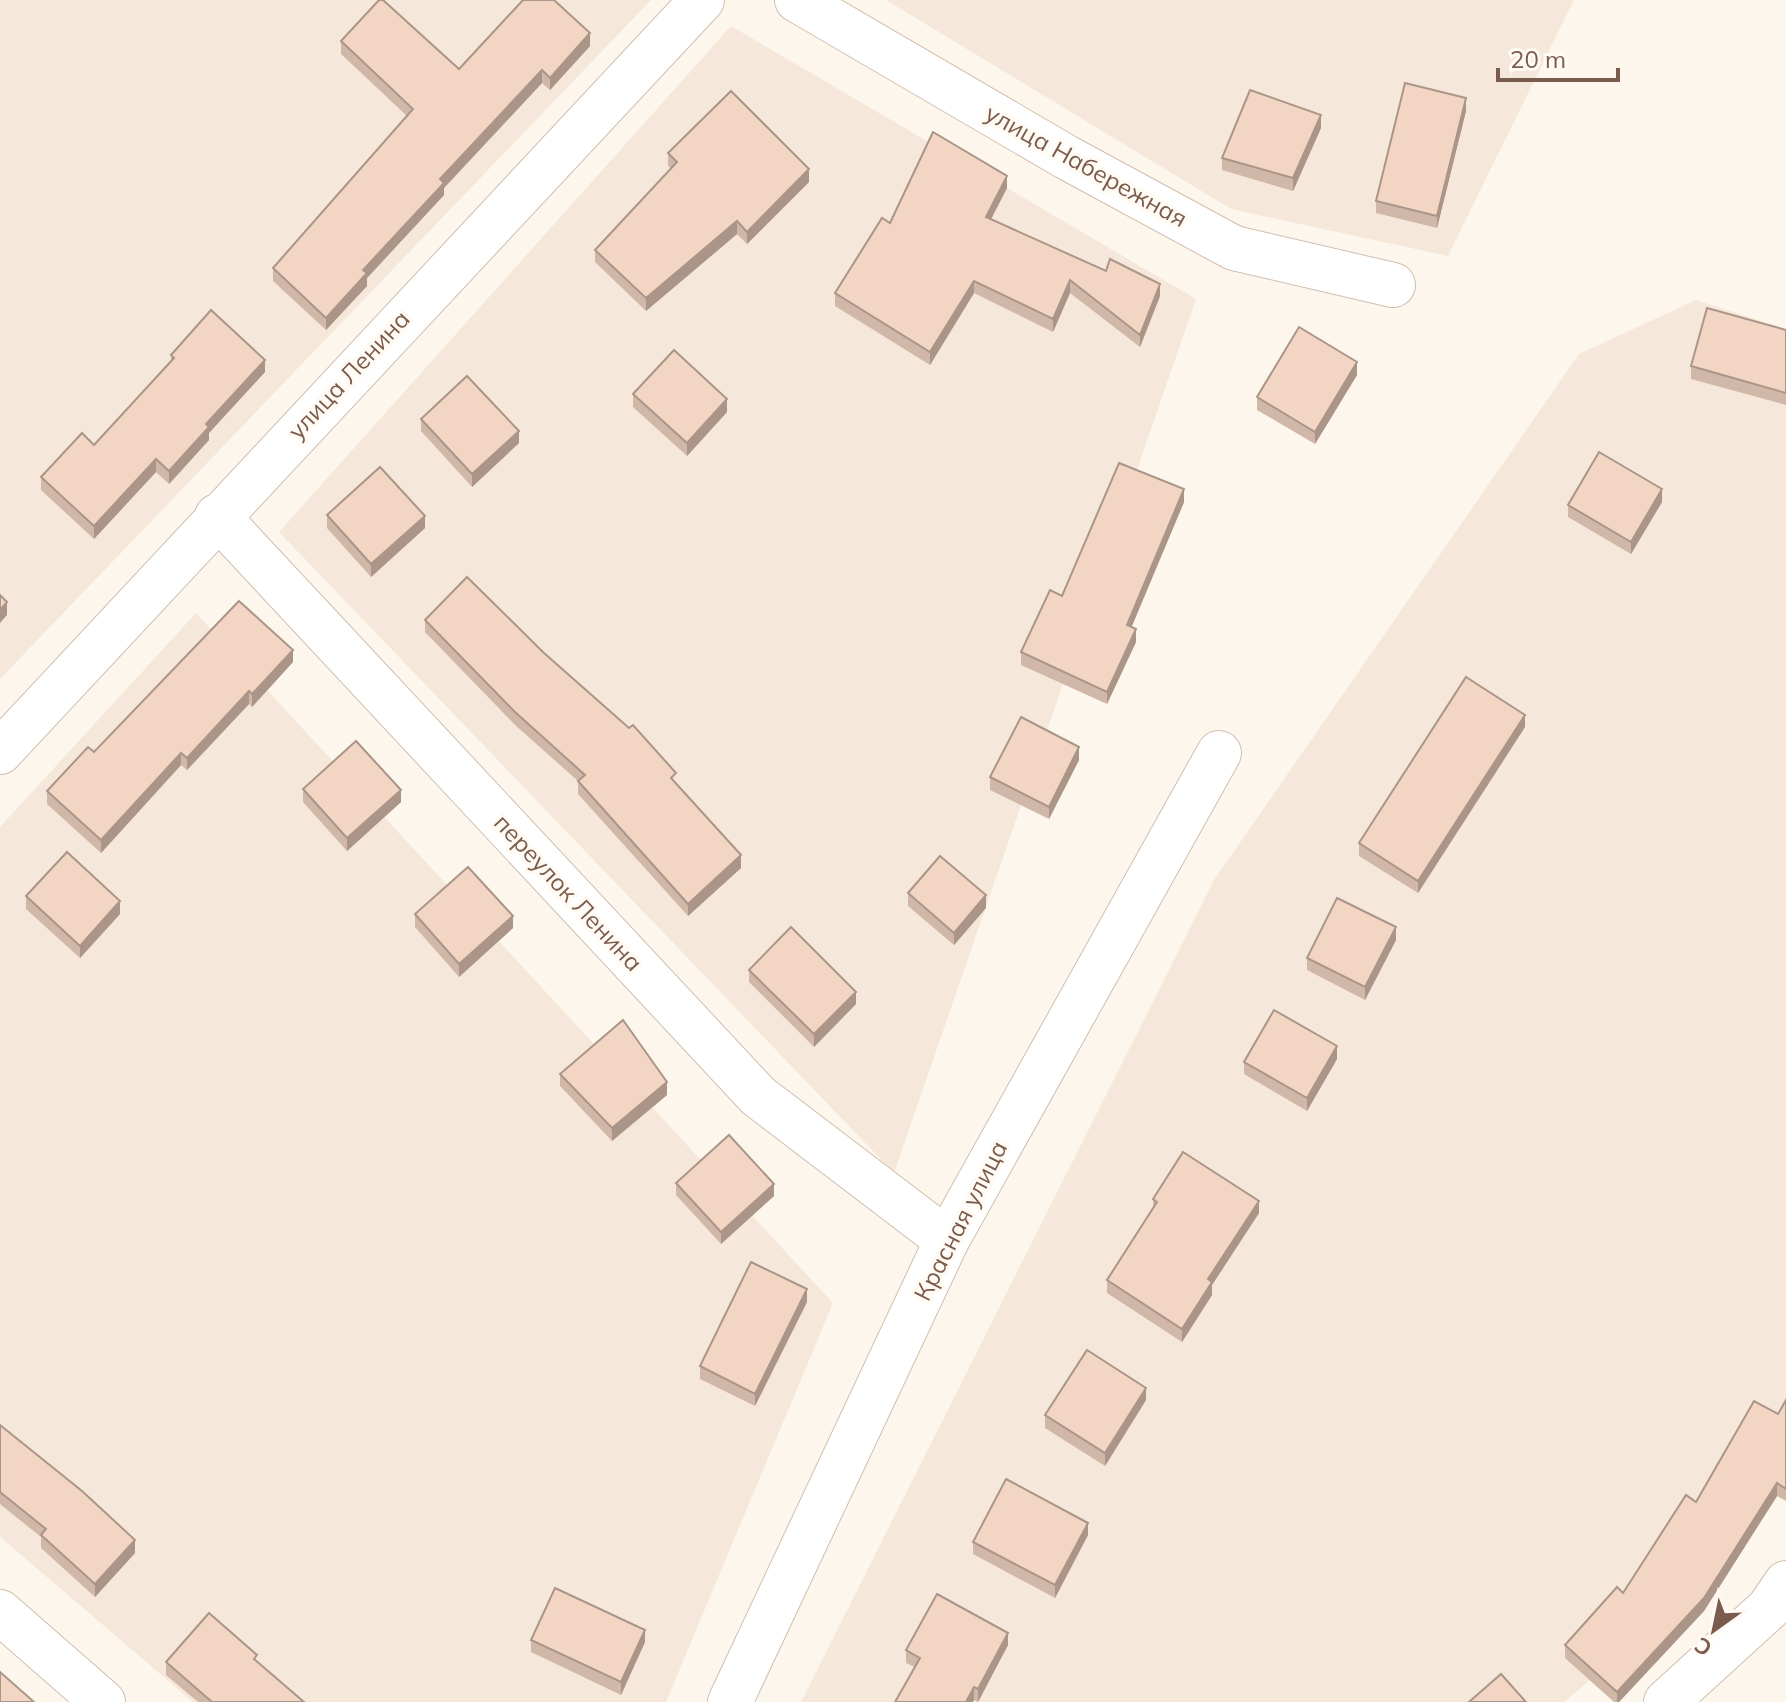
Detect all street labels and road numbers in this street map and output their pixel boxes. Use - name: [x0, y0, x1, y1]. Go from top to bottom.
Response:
- street label: улица Набережная: [980, 97, 1193, 233]
- street label: улица Ленина: [281, 304, 416, 445]
- street label: переулок Ленина: [488, 807, 649, 977]
- street label: Красная улица: [907, 1136, 1013, 1306]

